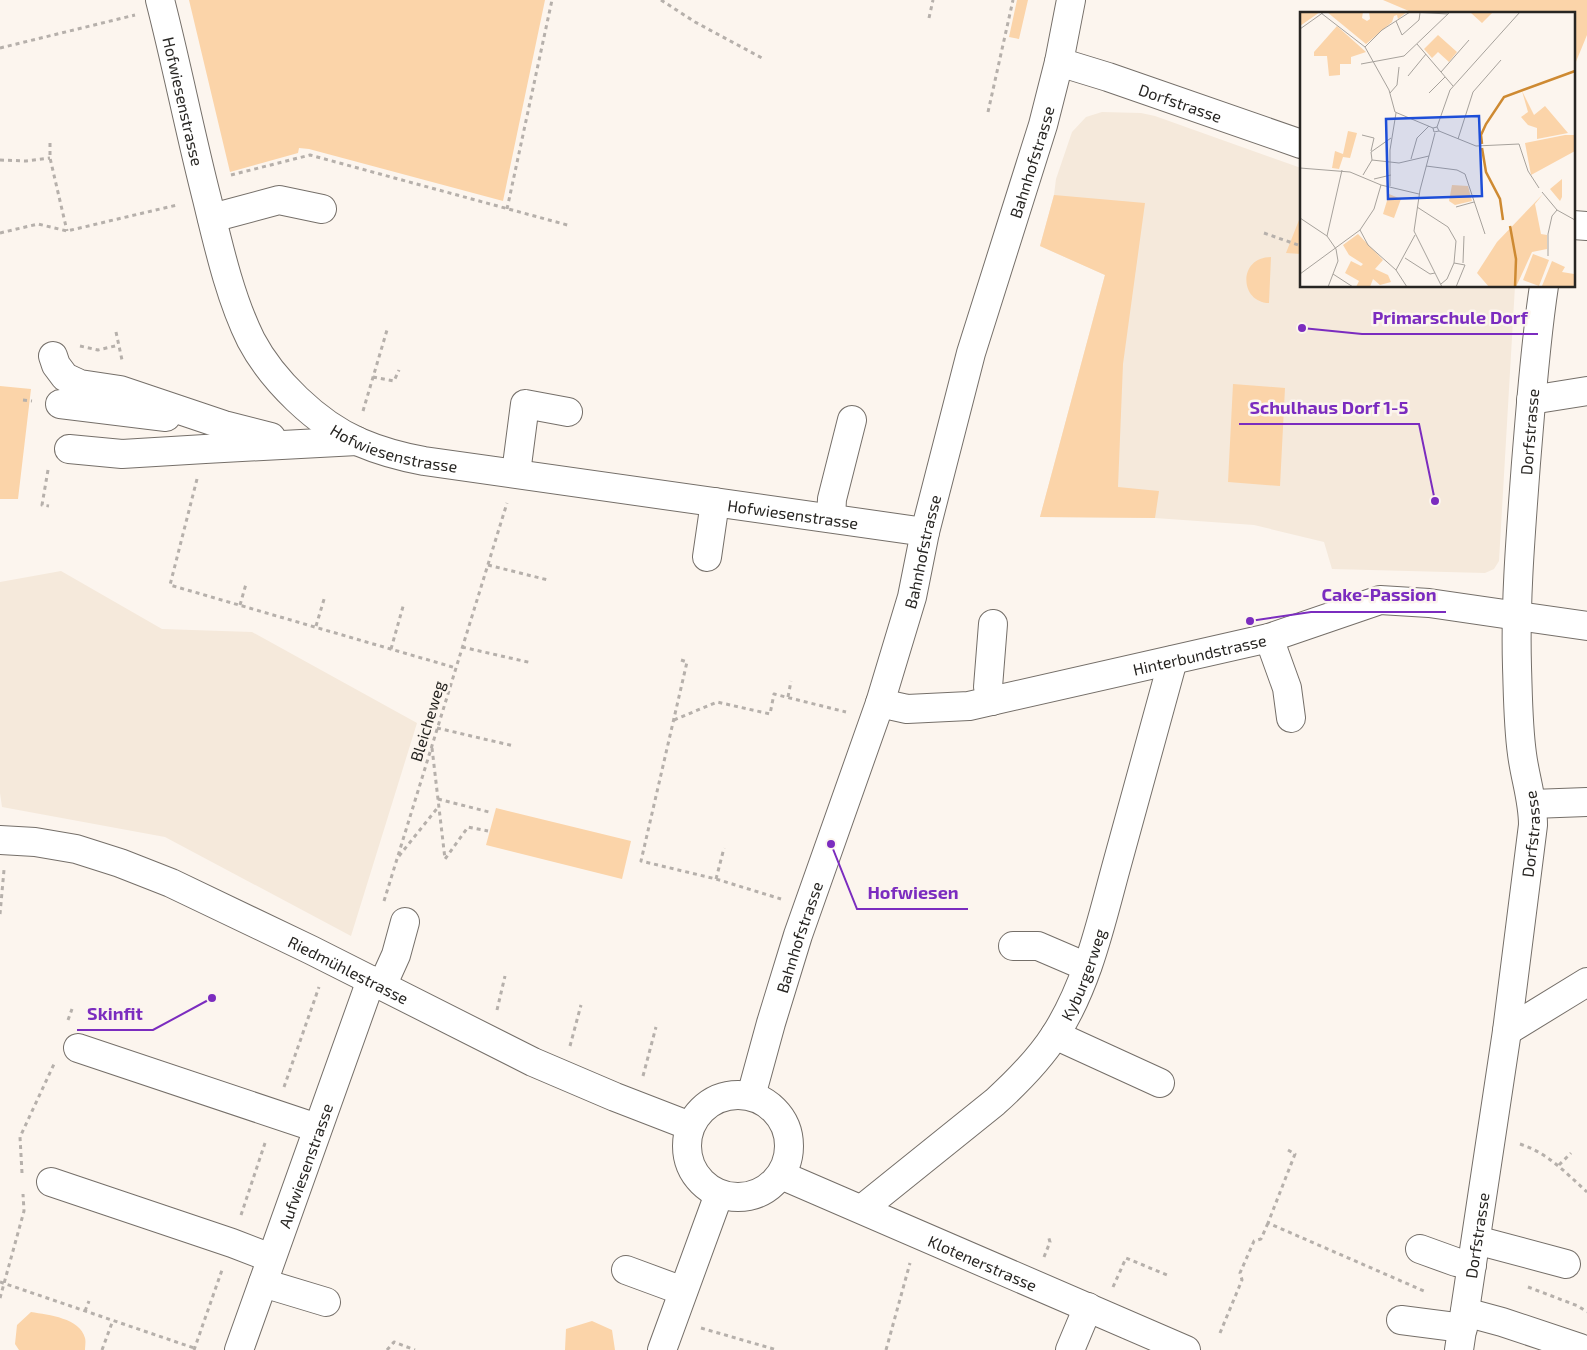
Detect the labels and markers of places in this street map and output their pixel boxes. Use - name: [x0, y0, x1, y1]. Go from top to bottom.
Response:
- callout: Primarschule Dorf: [1362, 301, 1538, 334]
- callout: Schulhaus Dorf 1-5: [1239, 391, 1419, 424]
- callout: Cake-Passion: [1311, 579, 1446, 612]
- callout: Hofwiesen: [857, 876, 968, 909]
- callout: Skinfit: [77, 997, 153, 1030]

